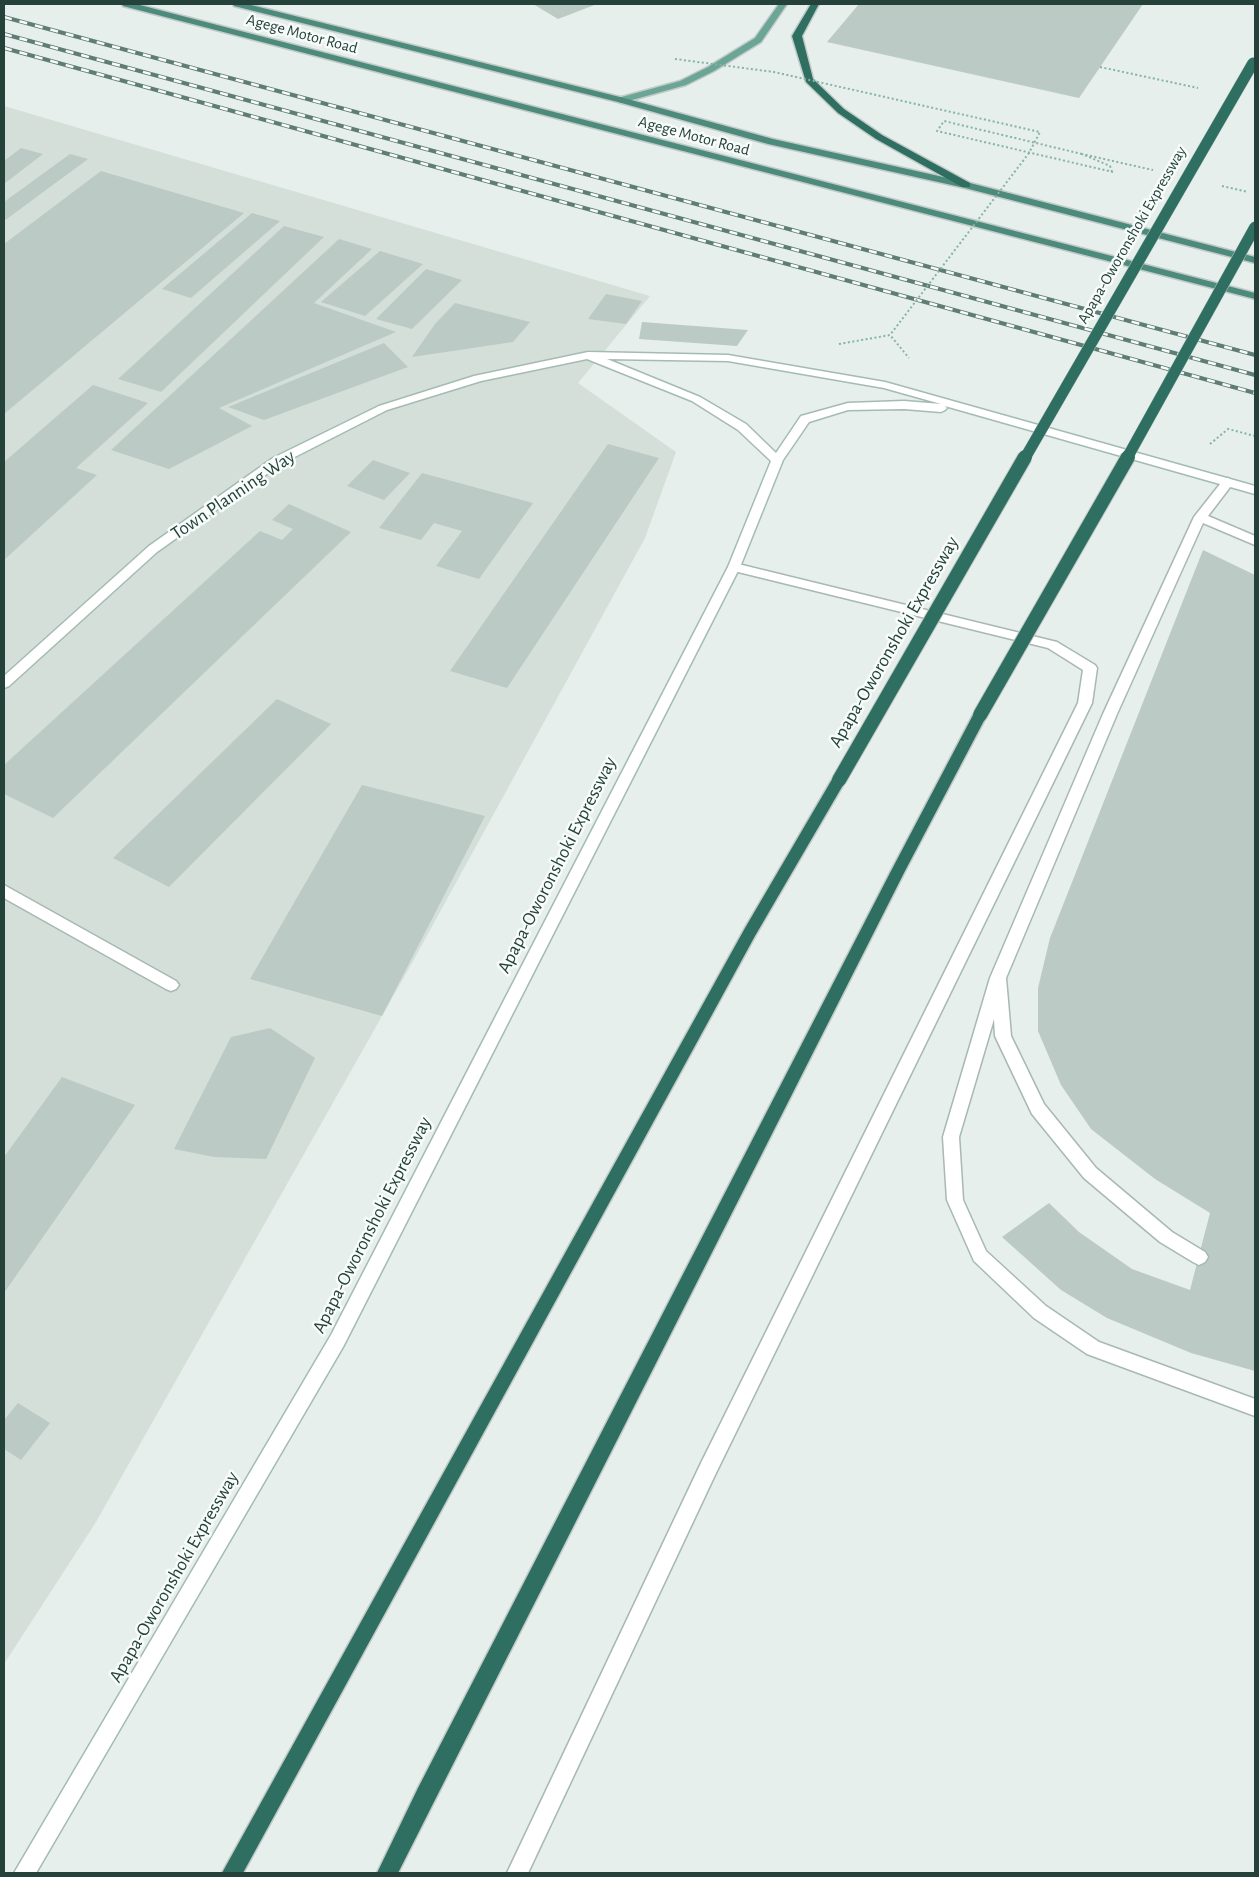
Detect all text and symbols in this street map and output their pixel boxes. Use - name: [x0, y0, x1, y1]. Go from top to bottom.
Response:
- street label: Agege Motor Road: [244, 10, 360, 58]
- street label: Agege Motor Road: [636, 112, 752, 160]
- street label: Apapa-Oworonshoki Expressway: [1073, 143, 1191, 327]
- street label: Town Planning Way: [167, 445, 299, 545]
- street label: Apapa-Oworonshoki Expressway: [824, 532, 964, 752]
- street label: Apapa-Oworonshoki Expressway: [492, 753, 622, 977]
- street label: Apapa-Oworonshoki Expressway: [307, 1113, 437, 1337]
- street label: Apapa-Oworonshoki Expressway: [104, 1467, 244, 1687]

